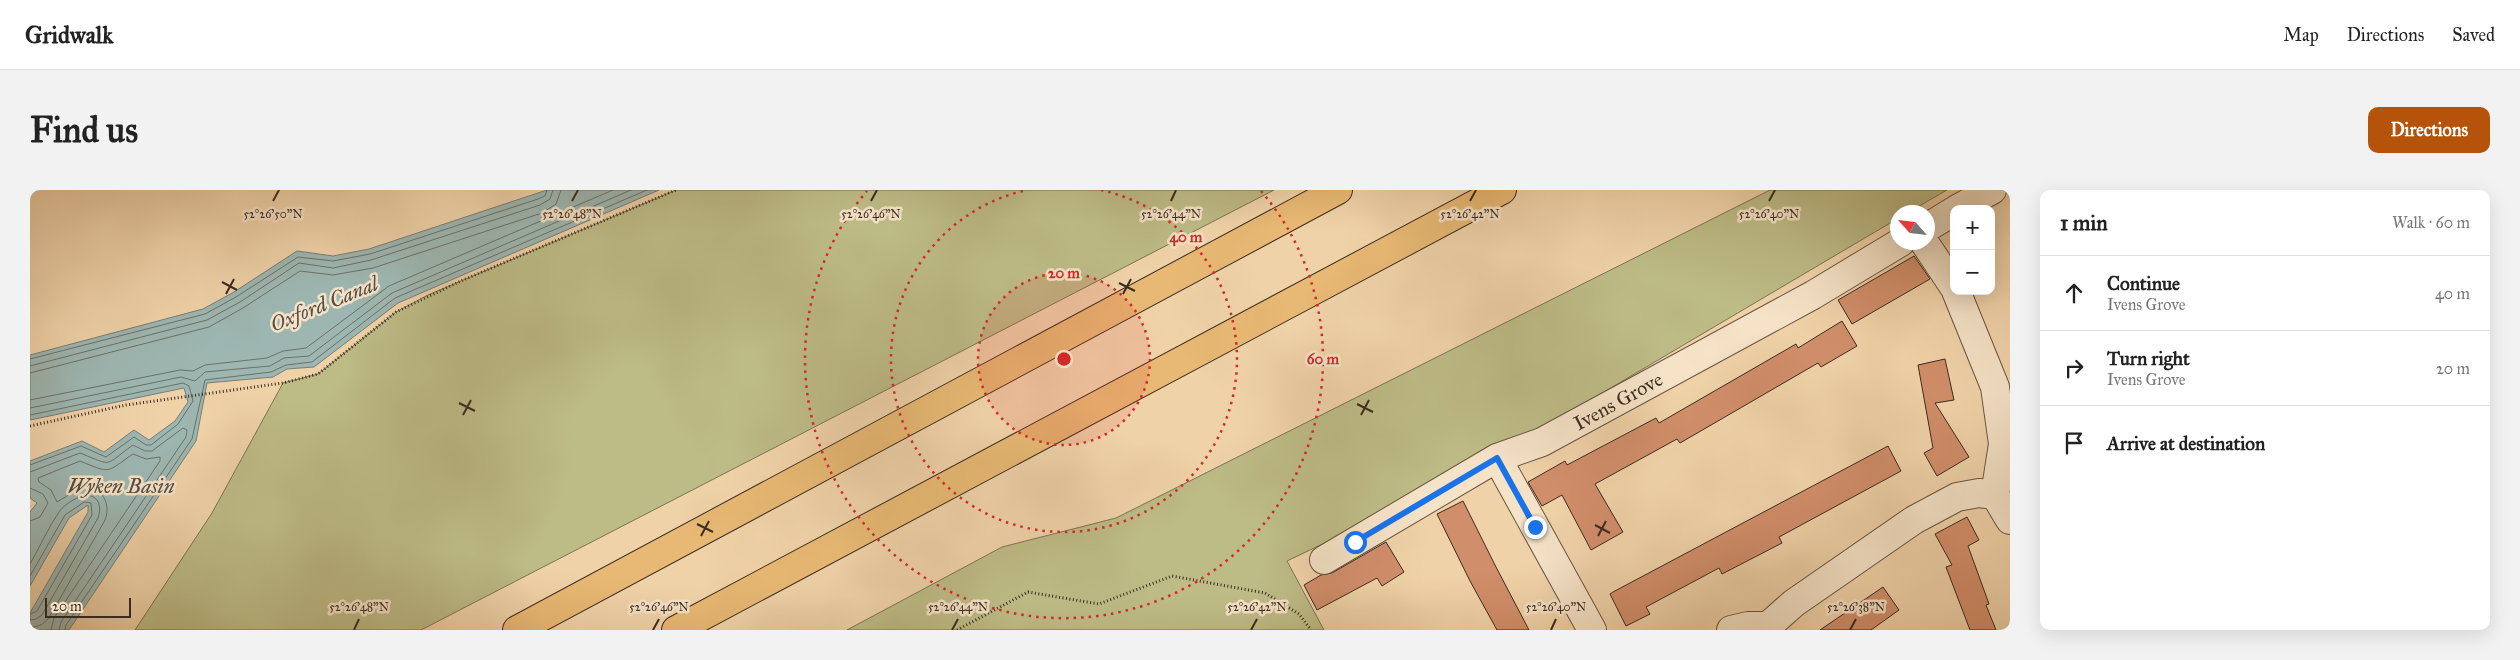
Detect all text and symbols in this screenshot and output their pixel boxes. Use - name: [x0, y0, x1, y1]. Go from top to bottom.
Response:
- text: Gridwalk: [25, 20, 113, 50]
- text: Map: [2283, 24, 2319, 46]
- text: Directions: [2347, 24, 2424, 46]
- text: Saved: [2452, 24, 2495, 46]
- button: Directions: [2368, 107, 2490, 153]
- text: Find us: [30, 109, 138, 152]
- north arrow: [1890, 205, 1935, 250]
- map controls: [1950, 205, 1995, 295]
- button: +: [1950, 205, 1995, 250]
- text: 52°26'50"N: [243, 207, 303, 221]
- text: 52°26'48"N: [542, 207, 602, 221]
- text: 52°26'46"N: [841, 207, 901, 221]
- text: 52°26'44"N: [1141, 207, 1201, 221]
- text: 52°26'42"N: [1440, 207, 1500, 221]
- text: 52°26'40"N: [1739, 207, 1799, 221]
- text: 1 min: [2060, 210, 2108, 236]
- text: Walk · 60 m: [2392, 213, 2470, 232]
- text: 40 m: [1170, 228, 1203, 247]
- button: −: [1950, 250, 1995, 295]
- text: 20 m: [1048, 264, 1080, 282]
- water label: Oxford Canal: [266, 270, 384, 337]
- text: Continue: [2107, 272, 2180, 295]
- icon: ahead: [2060, 279, 2088, 307]
- text: 40 m: [2435, 284, 2470, 303]
- text: Ivens Grove: [2107, 295, 2185, 314]
- text: Turn right: [2107, 347, 2190, 370]
- centre of rings: [1055, 350, 1073, 368]
- text: 60 m: [1307, 350, 1340, 368]
- icon: right: [2060, 354, 2088, 382]
- text: 20 m: [2436, 359, 2470, 378]
- street label: Ivens Grove: [1569, 367, 1667, 435]
- text: Ivens Grove: [2107, 370, 2185, 389]
- icon: arrive: [2060, 429, 2088, 457]
- text: Arrive at destination: [2107, 432, 2265, 455]
- water label: Wyken Basin: [67, 473, 175, 499]
- route end: [1524, 516, 1547, 539]
- route start: [1344, 531, 1367, 554]
- scale bar: [45, 595, 131, 618]
- text: 20 m: [52, 598, 82, 615]
- text: 52°26'48"N: [329, 600, 389, 614]
- text: 52°26'46"N: [629, 600, 689, 614]
- text: 52°26'44"N: [928, 600, 988, 614]
- text: 52°26'42"N: [1227, 600, 1287, 614]
- text: 52°26'40"N: [1526, 600, 1586, 614]
- text: 52°26'38"N: [1827, 600, 1885, 614]

